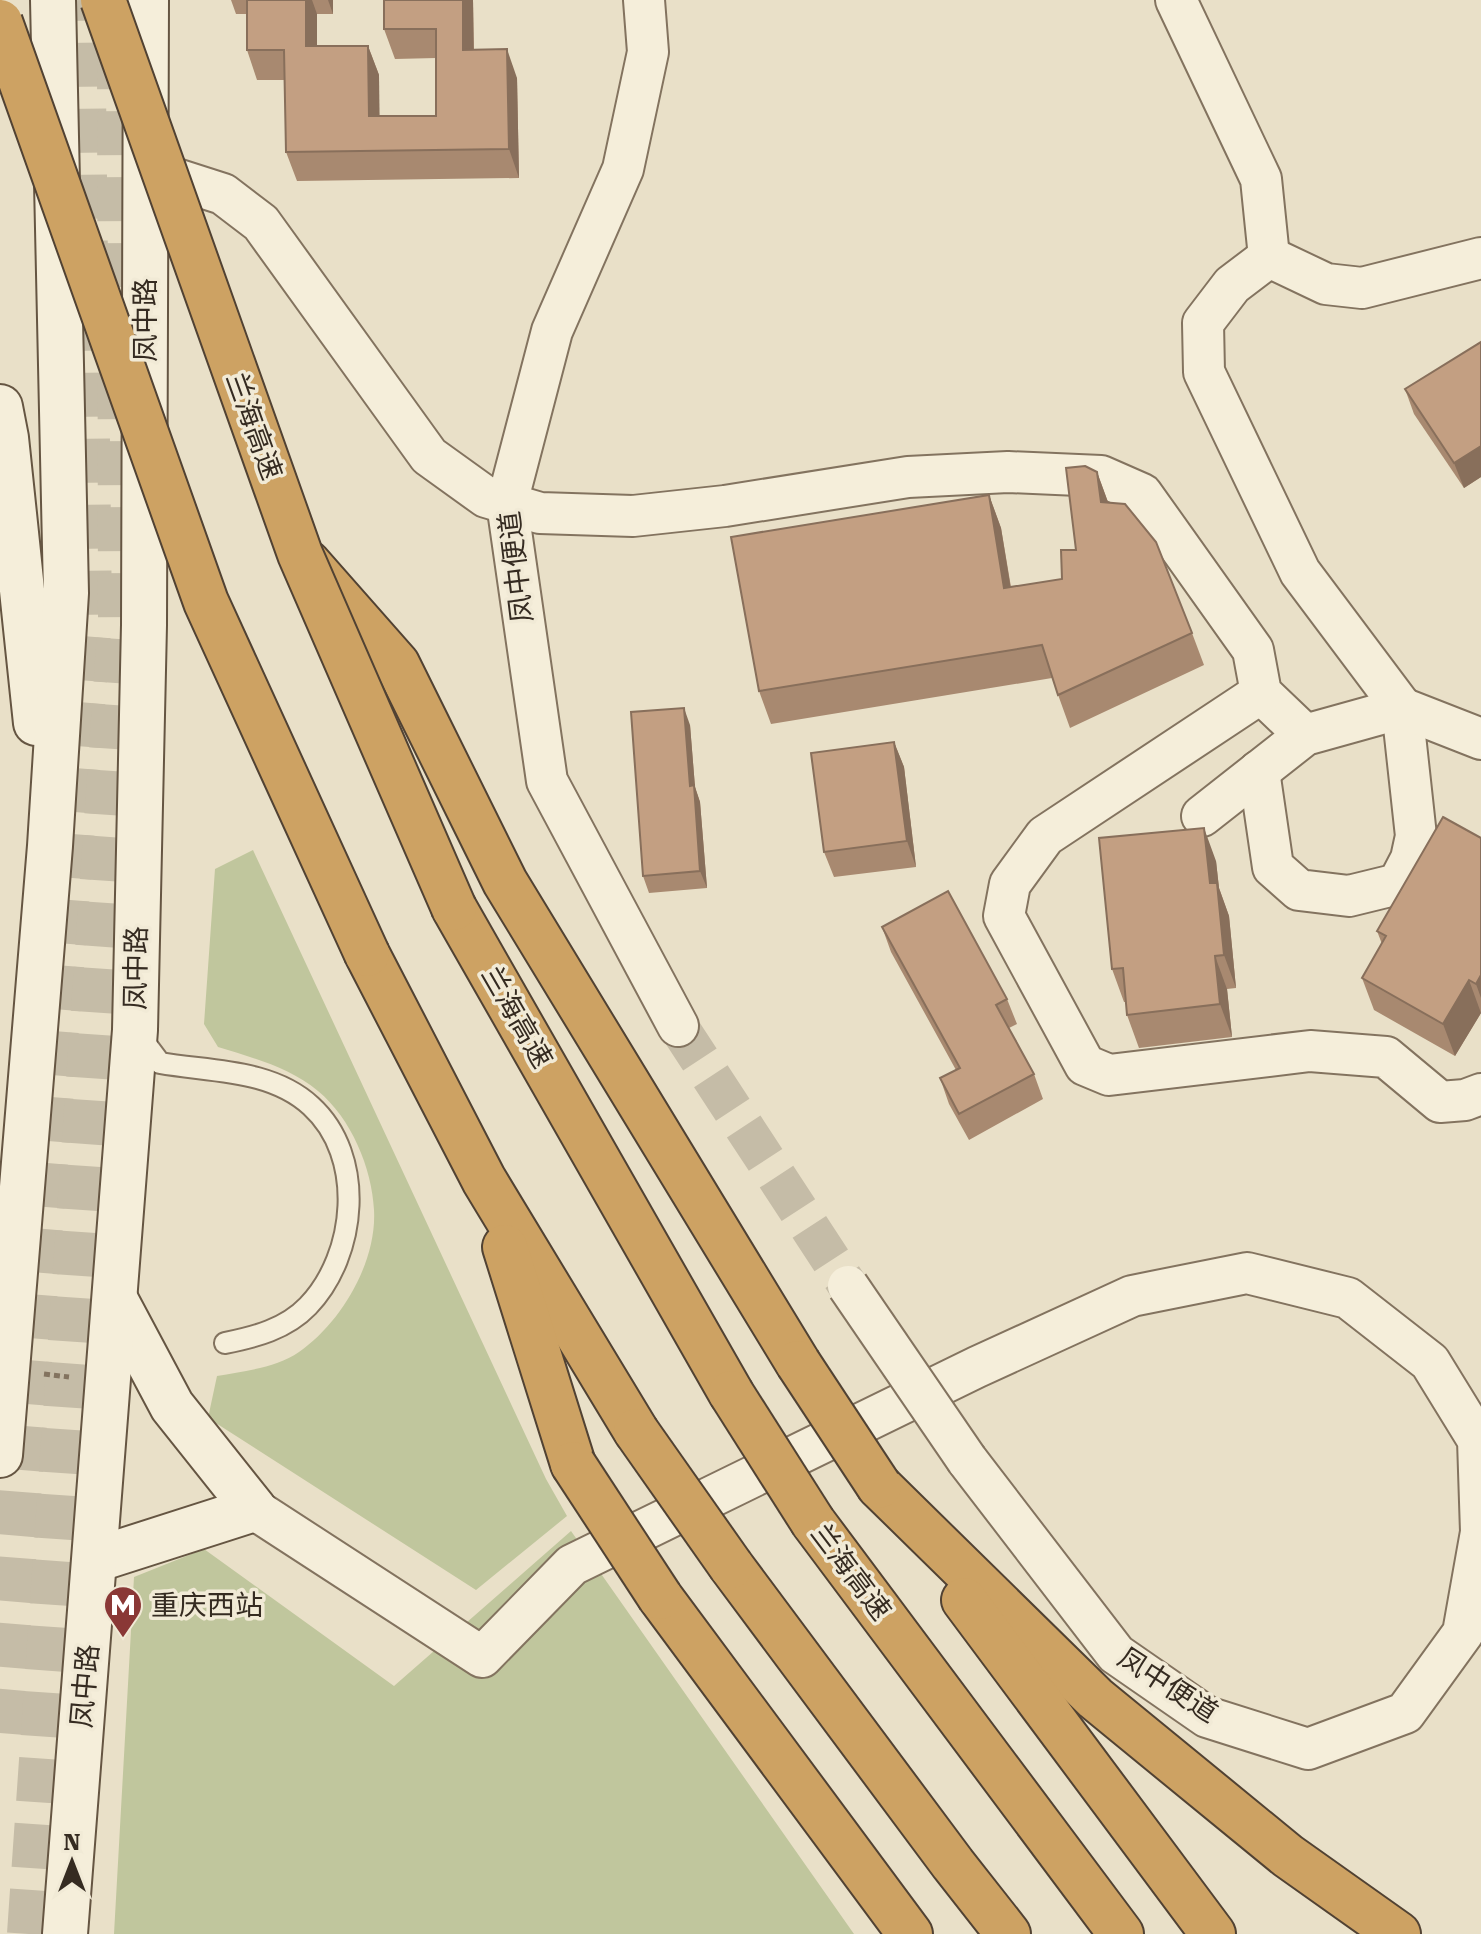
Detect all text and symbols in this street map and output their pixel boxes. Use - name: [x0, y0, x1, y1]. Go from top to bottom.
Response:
- street label: 凤中路: [129, 278, 162, 362]
- street label: 兰海高速: [219, 368, 289, 484]
- street label: 凤中便道: [493, 509, 539, 625]
- street label: 凤中路: [119, 926, 153, 1010]
- street label: 兰海高速: [475, 960, 559, 1074]
- street label: 兰海高速: [804, 1517, 898, 1627]
- metro station icon: 重庆西站: [102, 1584, 144, 1639]
- place label: 重庆西站: [151, 1589, 263, 1622]
- street label: 凤中便道: [1112, 1641, 1224, 1729]
- street label: 凤中路: [65, 1643, 105, 1729]
- north arrow: [32, 1822, 112, 1902]
- text: N: [64, 1830, 81, 1855]

